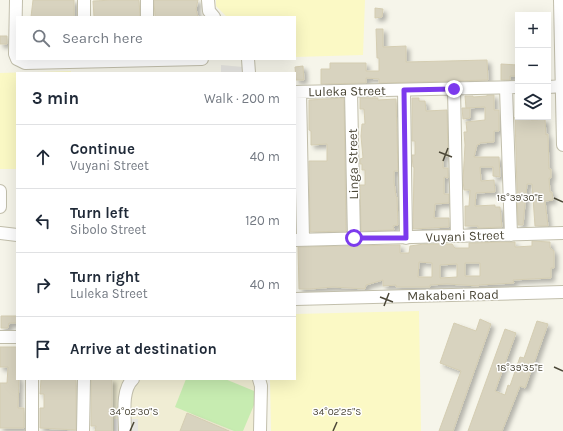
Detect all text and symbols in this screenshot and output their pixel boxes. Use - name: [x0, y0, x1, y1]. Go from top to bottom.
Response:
- map controls: [515, 12, 551, 120]
- button: +: [515, 12, 551, 48]
- search box: [16, 16, 296, 60]
- icon: search: [30, 27, 52, 49]
- text: Search here: [62, 29, 143, 47]
- button: −: [515, 48, 551, 84]
- route end: [445, 80, 463, 98]
- street label: Luleka Street: [308, 83, 386, 99]
- button: layers: [515, 84, 551, 120]
- text: 3 min: [32, 88, 79, 108]
- text: Walk · 200 m: [204, 91, 280, 106]
- street label: Linga Street: [345, 128, 361, 200]
- text: Continue: [70, 140, 135, 158]
- icon: ahead: [32, 146, 54, 168]
- text: 40 m: [250, 149, 280, 164]
- text: Vuyani Street: [70, 158, 149, 173]
- text: 18°39'30"E: [497, 192, 543, 204]
- text: Turn left: [70, 204, 129, 222]
- icon: left: [32, 210, 54, 232]
- text: 120 m: [245, 213, 280, 228]
- text: Sibolo Street: [70, 222, 146, 237]
- street label: Vuyani Street: [425, 227, 505, 245]
- route start: [345, 229, 363, 247]
- text: Turn right: [70, 268, 140, 286]
- icon: right: [32, 274, 54, 296]
- text: 40 m: [250, 277, 280, 292]
- text: Luleka Street: [70, 286, 148, 301]
- street label: Makabeni Road: [407, 287, 499, 303]
- icon: arrive: [32, 338, 54, 360]
- text: Arrive at destination: [70, 340, 217, 358]
- text: 18°39'35"E: [497, 362, 543, 374]
- text: 34°02'30"S: [110, 406, 158, 418]
- text: 34°02'25"S: [313, 406, 361, 418]

